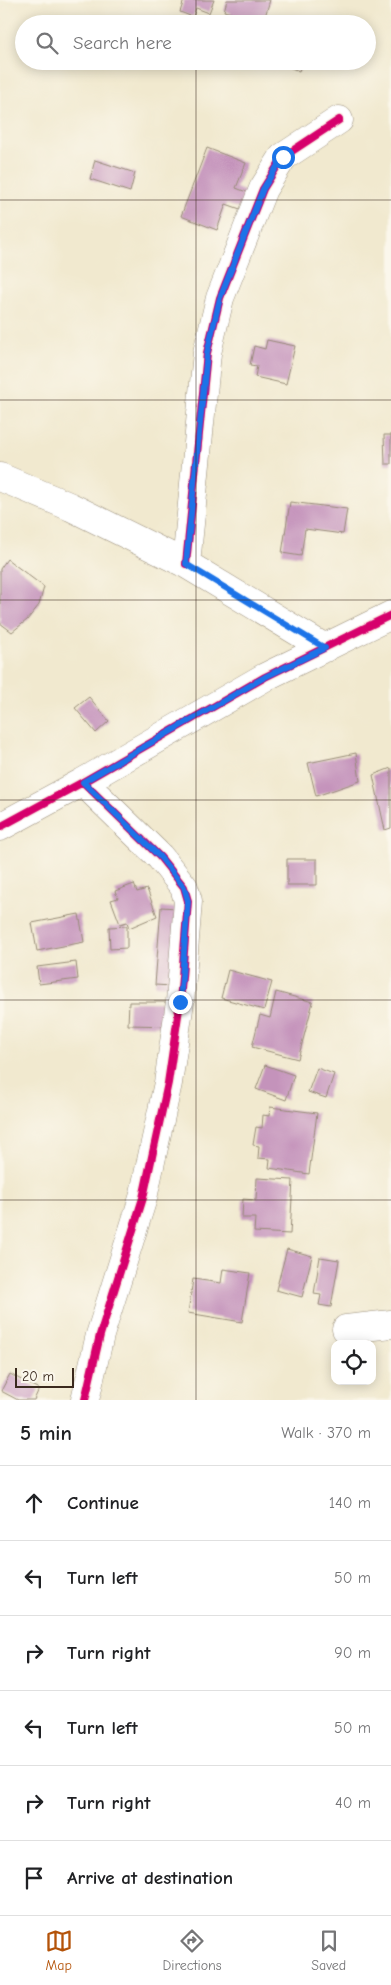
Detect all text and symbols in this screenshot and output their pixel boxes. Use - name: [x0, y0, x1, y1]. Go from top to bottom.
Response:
- search box: [15, 15, 376, 70]
- icon: search: [33, 29, 61, 57]
- text: Search here: [73, 32, 172, 54]
- route start: [272, 146, 295, 169]
- route end: [169, 991, 192, 1014]
- map controls: [331, 1340, 376, 1385]
- button: locate: [331, 1340, 376, 1385]
- scale bar: [15, 1365, 74, 1388]
- text: 20 m: [22, 1368, 54, 1385]
- text: 5 min: [20, 1421, 72, 1445]
- text: Walk · 370 m: [281, 1424, 371, 1442]
- icon: ahead: [20, 1489, 48, 1517]
- text: Continue: [67, 1492, 139, 1514]
- text: 140 m: [329, 1494, 371, 1512]
- icon: left: [20, 1564, 48, 1592]
- text: Turn left: [67, 1567, 138, 1589]
- text: 50 m: [334, 1569, 371, 1587]
- icon: right: [20, 1639, 48, 1667]
- text: Turn right: [67, 1642, 151, 1664]
- text: 90 m: [334, 1644, 371, 1662]
- icon: left: [20, 1714, 48, 1742]
- text: Turn left: [67, 1717, 138, 1739]
- text: 50 m: [334, 1719, 371, 1737]
- icon: right: [20, 1789, 48, 1817]
- text: Turn right: [67, 1792, 151, 1814]
- text: 40 m: [335, 1794, 371, 1812]
- icon: arrive: [20, 1864, 48, 1892]
- text: Arrive at destination: [67, 1867, 233, 1889]
- tab: Map: [45, 1927, 73, 1974]
- tab: Directions: [162, 1927, 222, 1974]
- tab: Saved: [311, 1927, 346, 1974]

